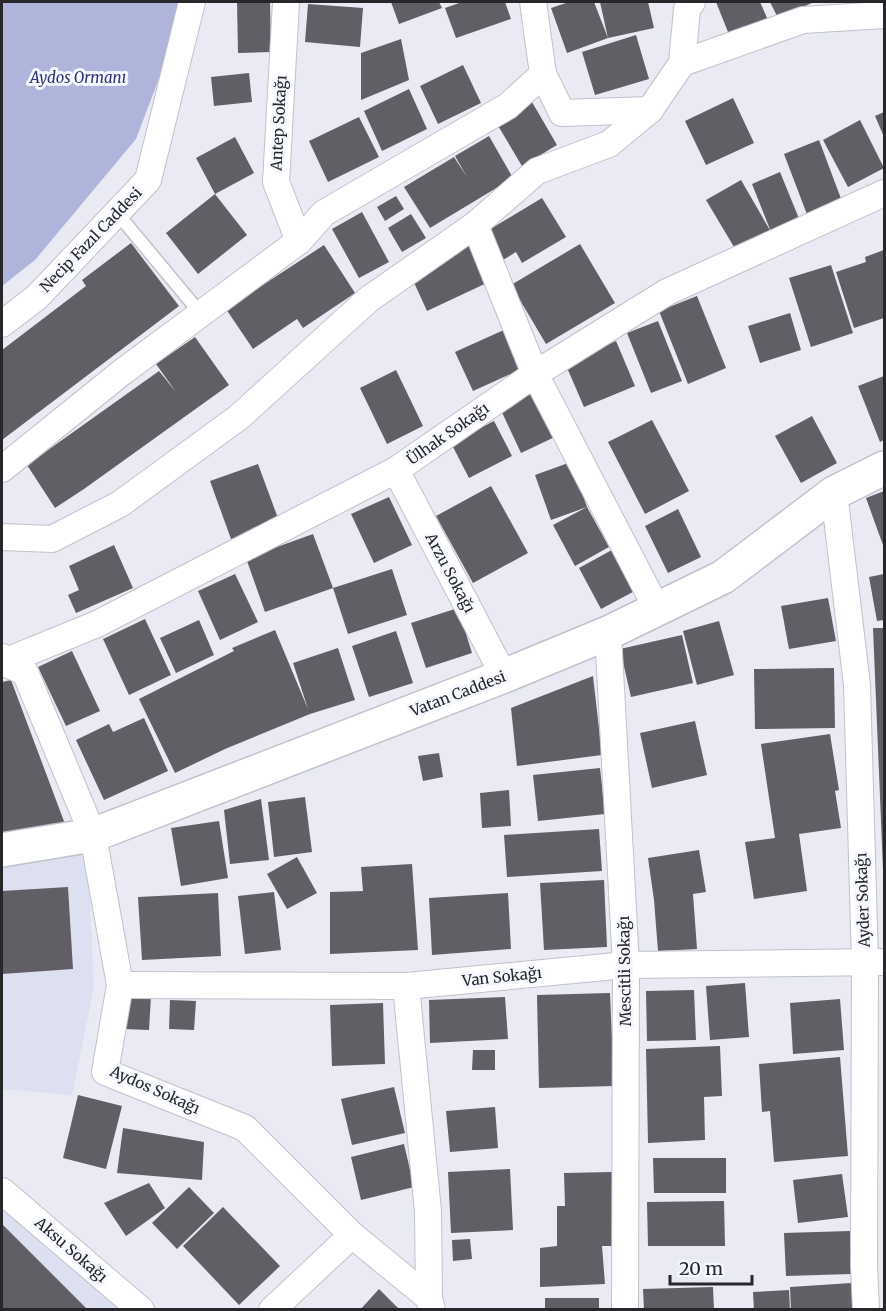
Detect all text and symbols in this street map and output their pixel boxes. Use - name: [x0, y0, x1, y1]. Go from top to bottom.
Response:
- park label: Aydos Ormanı: [29, 68, 126, 87]
- street label: Antep Sokağı: [266, 75, 291, 172]
- street label: Necip Fazıl Caddesi: [36, 183, 146, 296]
- street label: Ülhak Sokağı: [402, 397, 493, 469]
- street label: Arzu Sokağı: [421, 529, 480, 616]
- street label: Vatan Caddesi: [406, 667, 508, 721]
- street label: Ayder Sokağı: [851, 852, 874, 949]
- street label: Mescitli Sokağı: [614, 915, 635, 1026]
- street label: Van Sokağı: [460, 963, 543, 990]
- street label: Aydos Sokağı: [106, 1061, 203, 1118]
- street label: Aksu Sokağı: [30, 1212, 112, 1286]
- scale bar: [670, 1248, 752, 1286]
- text: 20 m: [679, 1257, 723, 1280]

